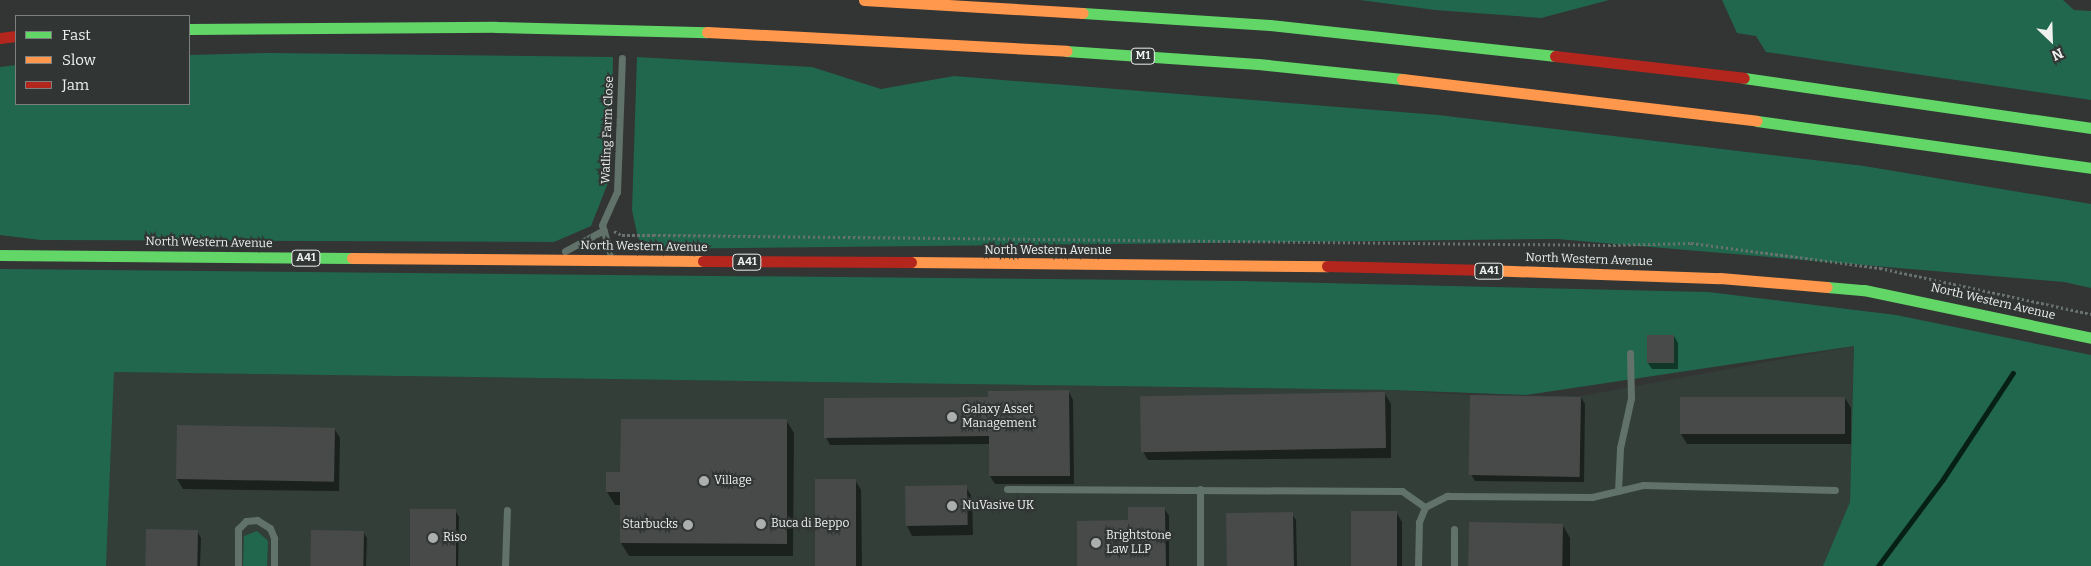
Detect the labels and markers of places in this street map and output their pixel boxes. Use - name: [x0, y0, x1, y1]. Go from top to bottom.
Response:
- place label: Galaxy Asset Management: [962, 403, 1036, 431]
- marker: Galaxy Asset Management: [946, 411, 958, 423]
- place label: Village: [714, 474, 752, 488]
- marker: Village: [698, 475, 710, 487]
- place label: NuVasive UK: [962, 499, 1034, 513]
- marker: NuVasive UK: [946, 500, 958, 512]
- place label: Buca di Beppo: [771, 517, 849, 531]
- place label: Starbucks: [623, 518, 678, 532]
- marker: Buca di Beppo: [755, 518, 767, 530]
- marker: Starbucks: [682, 519, 694, 531]
- place label: Brightstone Law LLP: [1106, 529, 1171, 557]
- place label: Riso: [443, 531, 467, 545]
- marker: Riso: [427, 532, 439, 544]
- marker: Brightstone Law LLP: [1090, 537, 1102, 549]

